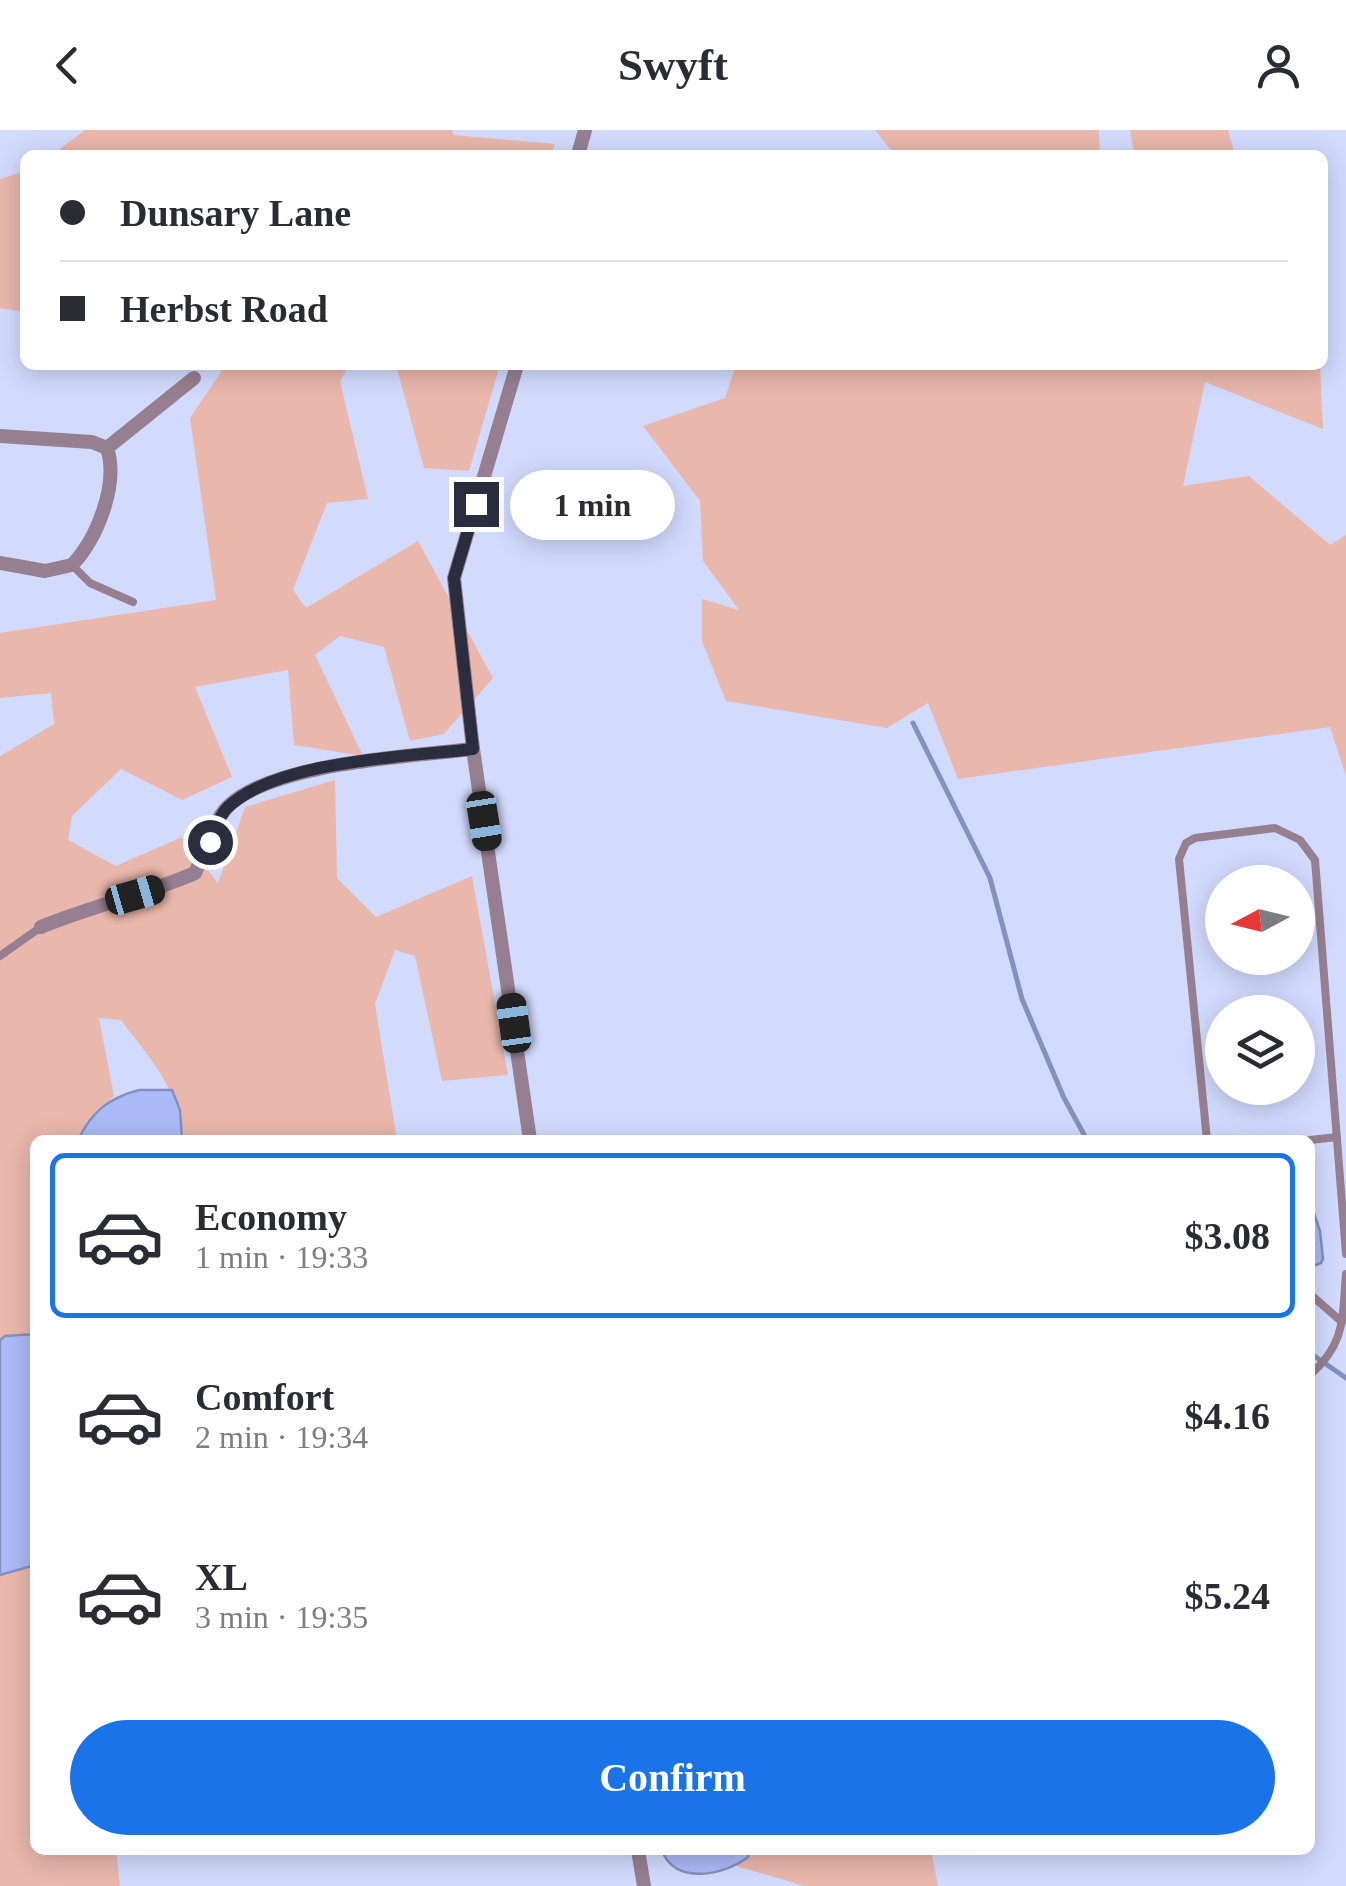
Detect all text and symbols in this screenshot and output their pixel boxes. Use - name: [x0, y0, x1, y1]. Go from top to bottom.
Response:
- icon: back: [40, 38, 95, 93]
- icon: person: [1251, 38, 1306, 93]
- text: Swyft: [618, 40, 728, 90]
- text: Dunsary Lane: [120, 192, 351, 234]
- text: Herbst Road: [120, 288, 328, 330]
- callout: 1 min: [511, 469, 676, 539]
- route end: [454, 482, 499, 527]
- text: 1 min: [554, 487, 631, 523]
- car: [464, 789, 504, 853]
- route start: [188, 820, 233, 865]
- north arrow: [1205, 865, 1315, 975]
- map controls: [1205, 865, 1315, 1105]
- car: [102, 872, 168, 918]
- car: [495, 991, 533, 1055]
- button: layers: [1205, 995, 1315, 1105]
- icon: car: [75, 1191, 165, 1281]
- text: Economy: [195, 1196, 347, 1238]
- text: $3.08: [1185, 1215, 1270, 1257]
- text: 1 min · 19:33: [195, 1239, 368, 1275]
- icon: car: [75, 1371, 165, 1461]
- text: Comfort: [195, 1376, 334, 1418]
- text: $4.16: [1185, 1395, 1270, 1437]
- text: 2 min · 19:34: [195, 1419, 368, 1455]
- icon: car: [75, 1551, 165, 1641]
- text: XL: [195, 1556, 248, 1598]
- text: $5.24: [1185, 1575, 1270, 1617]
- text: 3 min · 19:35: [195, 1599, 368, 1635]
- button: Confirm: [70, 1720, 1275, 1835]

